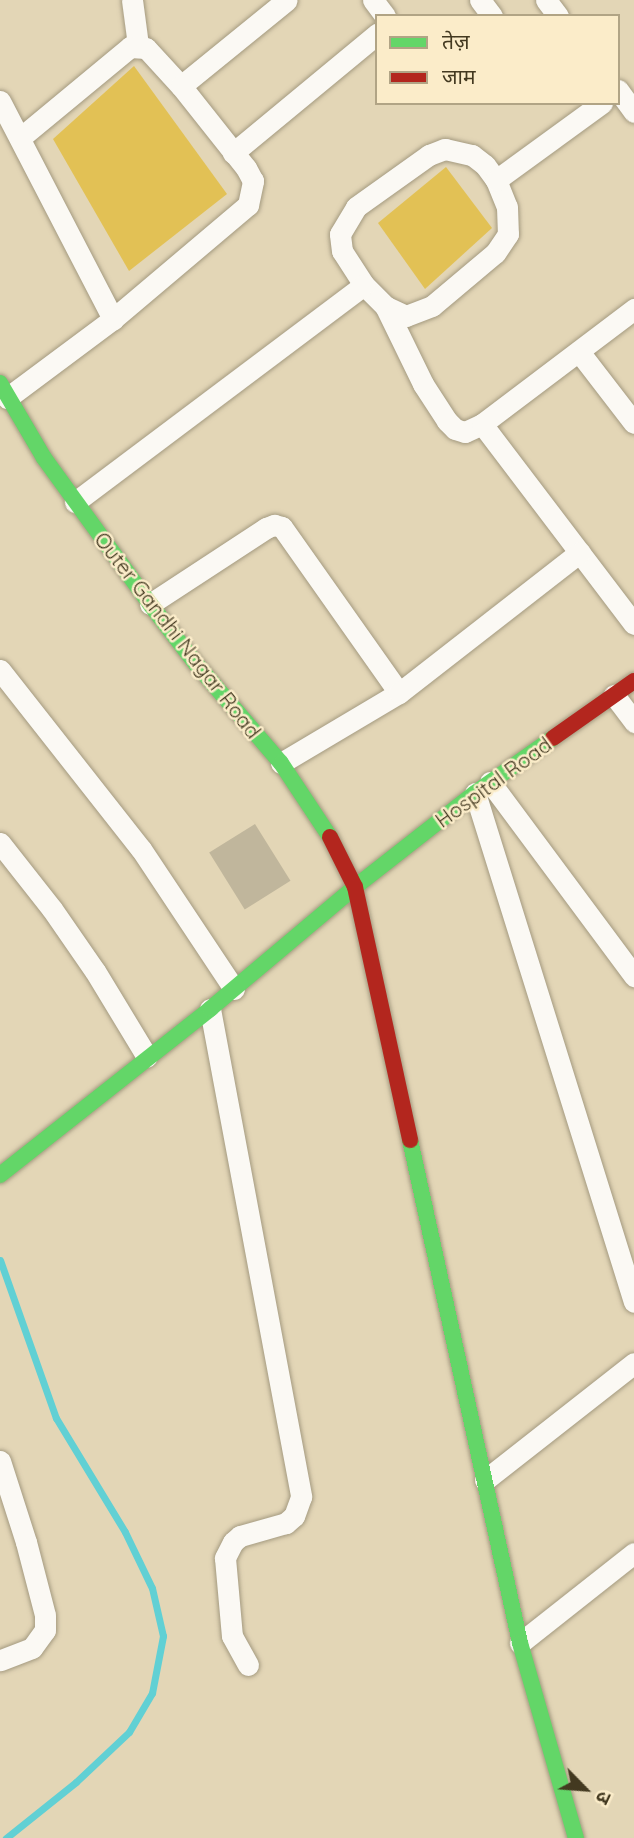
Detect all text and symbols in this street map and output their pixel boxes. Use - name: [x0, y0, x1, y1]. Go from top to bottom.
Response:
- legend: [375, 14, 620, 105]
- text: तेज़: [442, 28, 470, 54]
- text: जाम: [442, 63, 476, 89]
- street label: Outer Gandhi Nagar Road: [90, 527, 266, 743]
- street label: Hospital Road: [430, 731, 556, 833]
- north arrow: [550, 1754, 620, 1824]
- text: उ: [591, 1788, 617, 1808]

